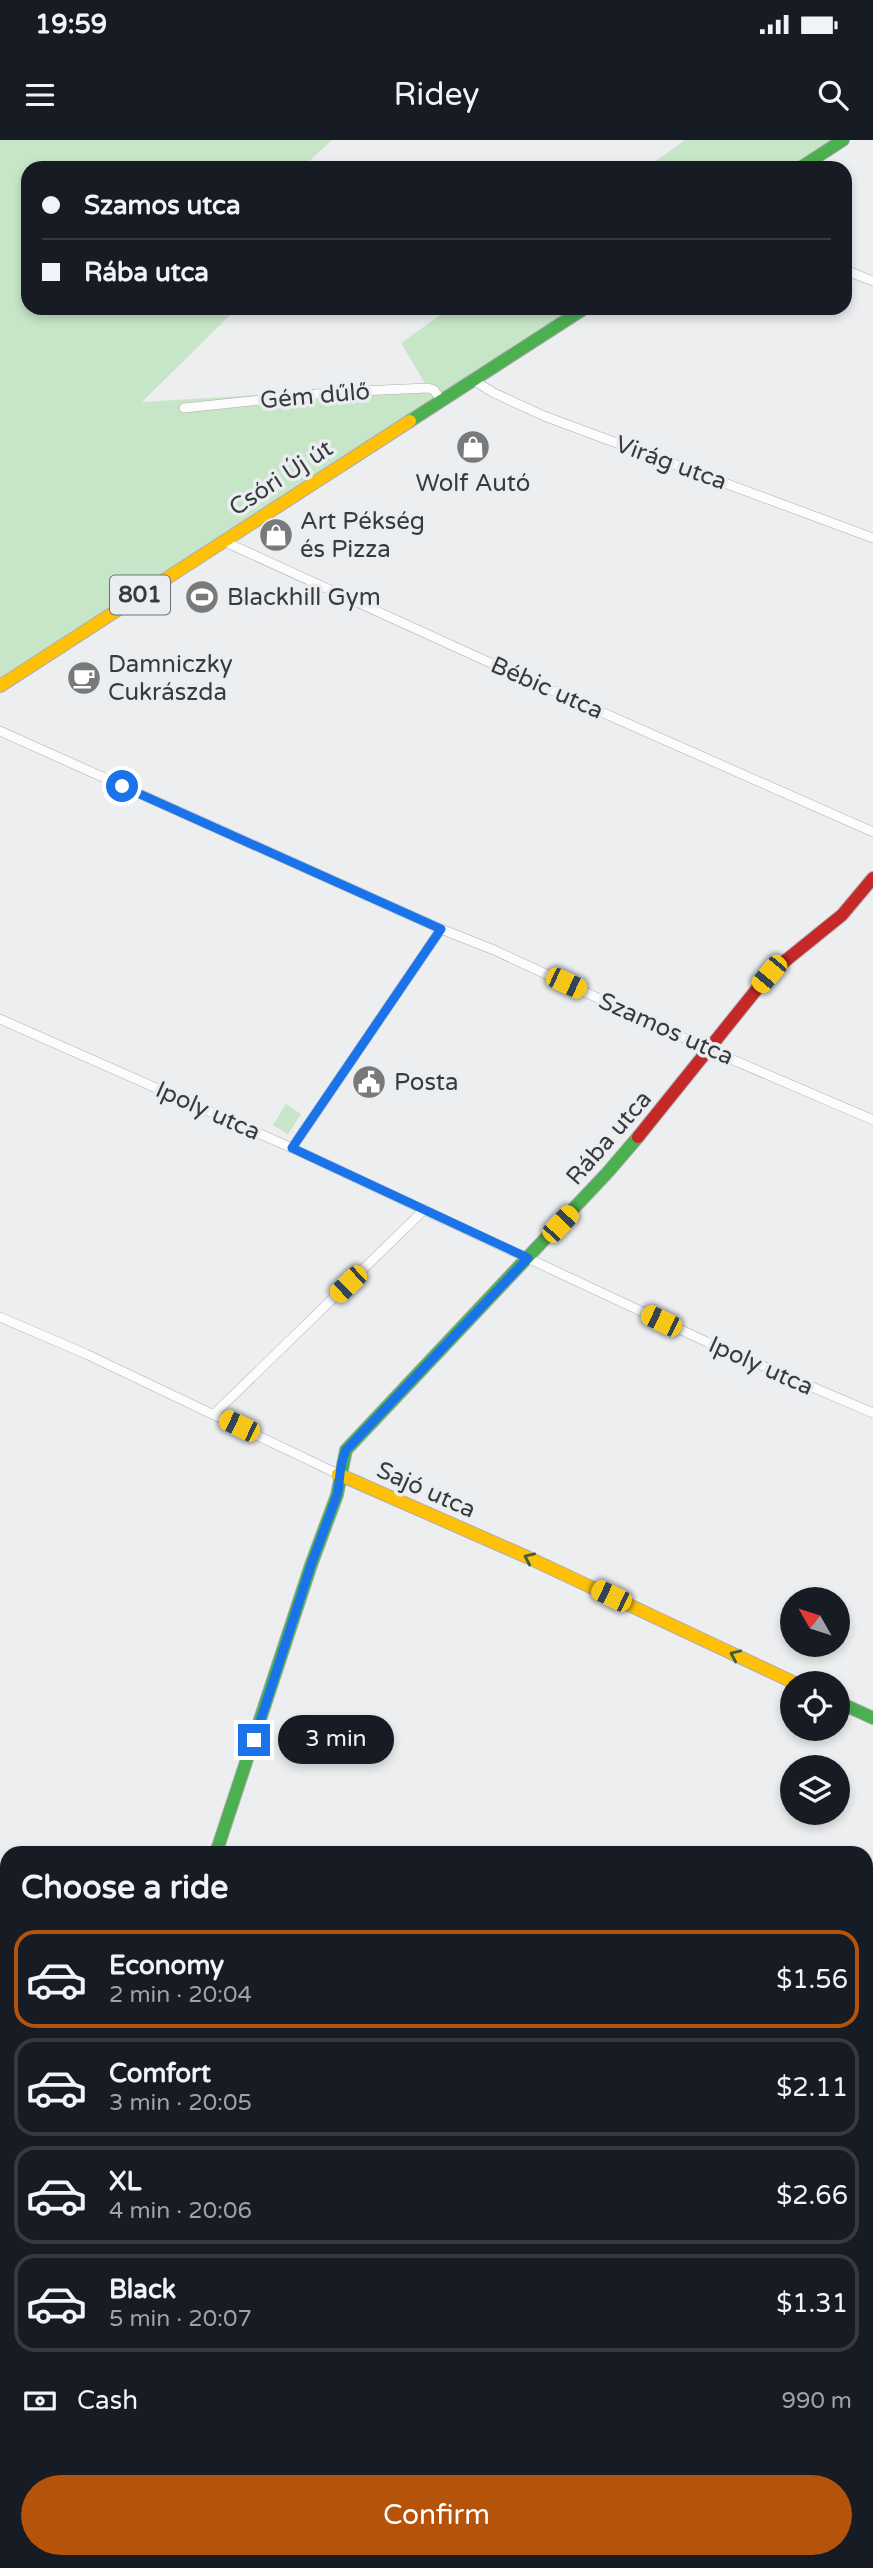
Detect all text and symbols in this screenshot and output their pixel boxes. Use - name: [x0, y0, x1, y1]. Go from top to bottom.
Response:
- text: 19:59: [35, 9, 107, 40]
- icon: menu: [21, 76, 59, 114]
- text: Ridey: [393, 76, 480, 114]
- icon: search: [814, 76, 852, 114]
- text: Szamos utca: [84, 190, 241, 221]
- text: Rába utca: [84, 257, 209, 288]
- street label: Gém dűlő: [259, 377, 371, 415]
- shop icon: Wolf Autó: [454, 428, 492, 466]
- street label: Virág utca: [611, 429, 731, 497]
- street label: Csóri Új út: [223, 433, 338, 522]
- place label: Wolf Autó: [416, 469, 530, 498]
- place label: Art Pékség és Pizza: [300, 507, 425, 564]
- shop icon: Art Pékség és Pizza: [257, 516, 295, 554]
- road number: 801: [110, 576, 170, 615]
- sports icon: Blackhill Gym: [183, 578, 221, 616]
- place label: Blackhill Gym: [227, 583, 381, 612]
- place label: Damniczky Cukrászda: [108, 650, 233, 707]
- street label: Bébic utca: [486, 650, 608, 726]
- cafe icon: Damniczky Cukrászda: [65, 659, 103, 697]
- route start: [106, 770, 138, 802]
- car: [748, 951, 791, 997]
- car: [543, 965, 590, 1001]
- street label: Szamos utca: [594, 986, 738, 1072]
- public building icon: Posta: [350, 1063, 388, 1101]
- place label: Posta: [394, 1068, 458, 1097]
- street label: Ipoly utca: [151, 1075, 265, 1147]
- street label: Rába utca: [560, 1085, 658, 1191]
- car: [538, 1201, 583, 1247]
- car: [326, 1262, 371, 1306]
- car: [638, 1302, 685, 1340]
- street label: Ipoly utca: [704, 1330, 818, 1402]
- car: [216, 1407, 263, 1445]
- street label: Sajó utca: [372, 1455, 480, 1525]
- one-way arrow: [524, 1552, 537, 1566]
- car: [588, 1577, 635, 1615]
- north arrow: [780, 1587, 850, 1657]
- map controls: [780, 1587, 850, 1825]
- one-way arrow: [730, 1649, 742, 1663]
- button: locate: [780, 1671, 850, 1741]
- callout: 3 min: [278, 1716, 394, 1764]
- route end: [238, 1724, 270, 1756]
- text: 3 min: [305, 1725, 367, 1753]
- button: layers: [780, 1755, 850, 1825]
- text: Choose a ride: [21, 1869, 228, 1907]
- icon: car: [25, 1948, 88, 2011]
- text: Economy: [109, 1950, 224, 1981]
- text: $1.56: [776, 1964, 848, 1995]
- text: 2 min · 20:04: [109, 1981, 252, 2009]
- icon: car: [25, 2056, 88, 2119]
- text: Comfort: [109, 2058, 211, 2089]
- text: $2.11: [776, 2072, 848, 2103]
- text: 3 min · 20:05: [109, 2089, 252, 2117]
- icon: car: [25, 2164, 88, 2227]
- text: XL: [109, 2166, 141, 2197]
- text: $2.66: [776, 2180, 848, 2211]
- text: 4 min · 20:06: [109, 2197, 252, 2225]
- icon: car: [25, 2272, 88, 2335]
- text: Black: [109, 2274, 176, 2305]
- text: $1.31: [776, 2288, 848, 2319]
- text: 5 min · 20:07: [109, 2305, 252, 2333]
- icon: cash: [21, 2382, 59, 2420]
- text: Cash: [77, 2385, 138, 2416]
- text: 990 m: [782, 2387, 852, 2415]
- button: Confirm: [21, 2475, 852, 2555]

